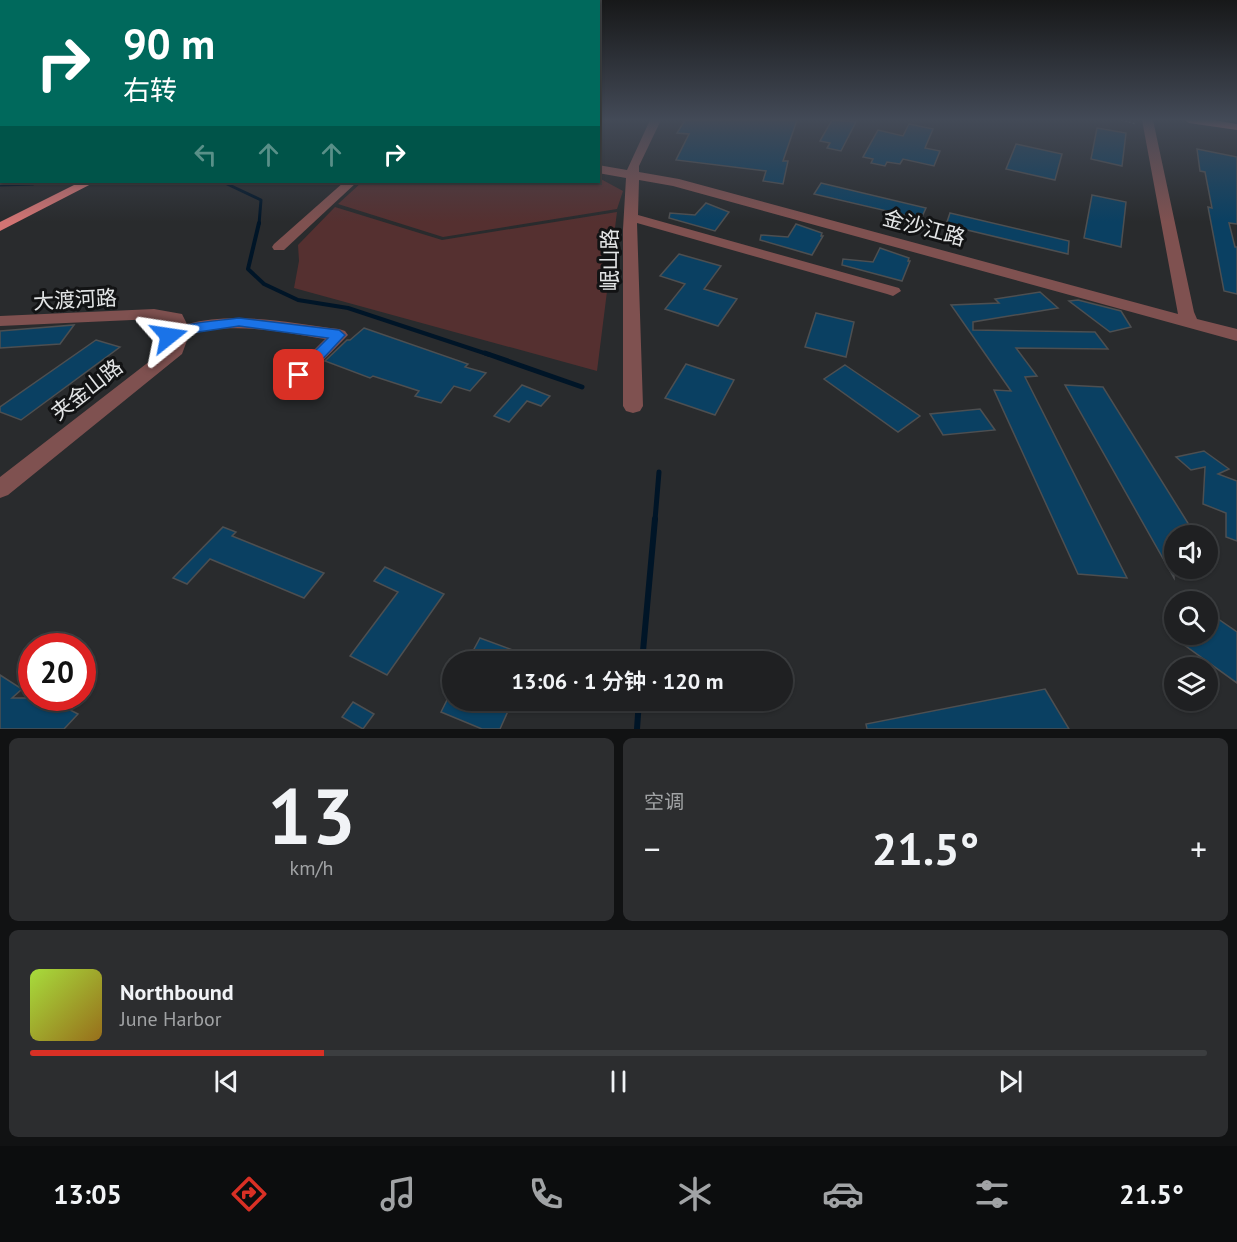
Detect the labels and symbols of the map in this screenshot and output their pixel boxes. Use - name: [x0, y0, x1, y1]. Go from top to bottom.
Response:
- street label: 金沙江路: [880, 204, 968, 251]
- street label: 岷山路: [596, 229, 623, 292]
- street label: 大渡河路: [32, 284, 118, 315]
- position arrow: [137, 304, 201, 368]
- pin: [273, 349, 324, 400]
- street label: 夹金山路: [45, 353, 128, 426]
- speed limit sign: 20: [18, 633, 96, 711]

